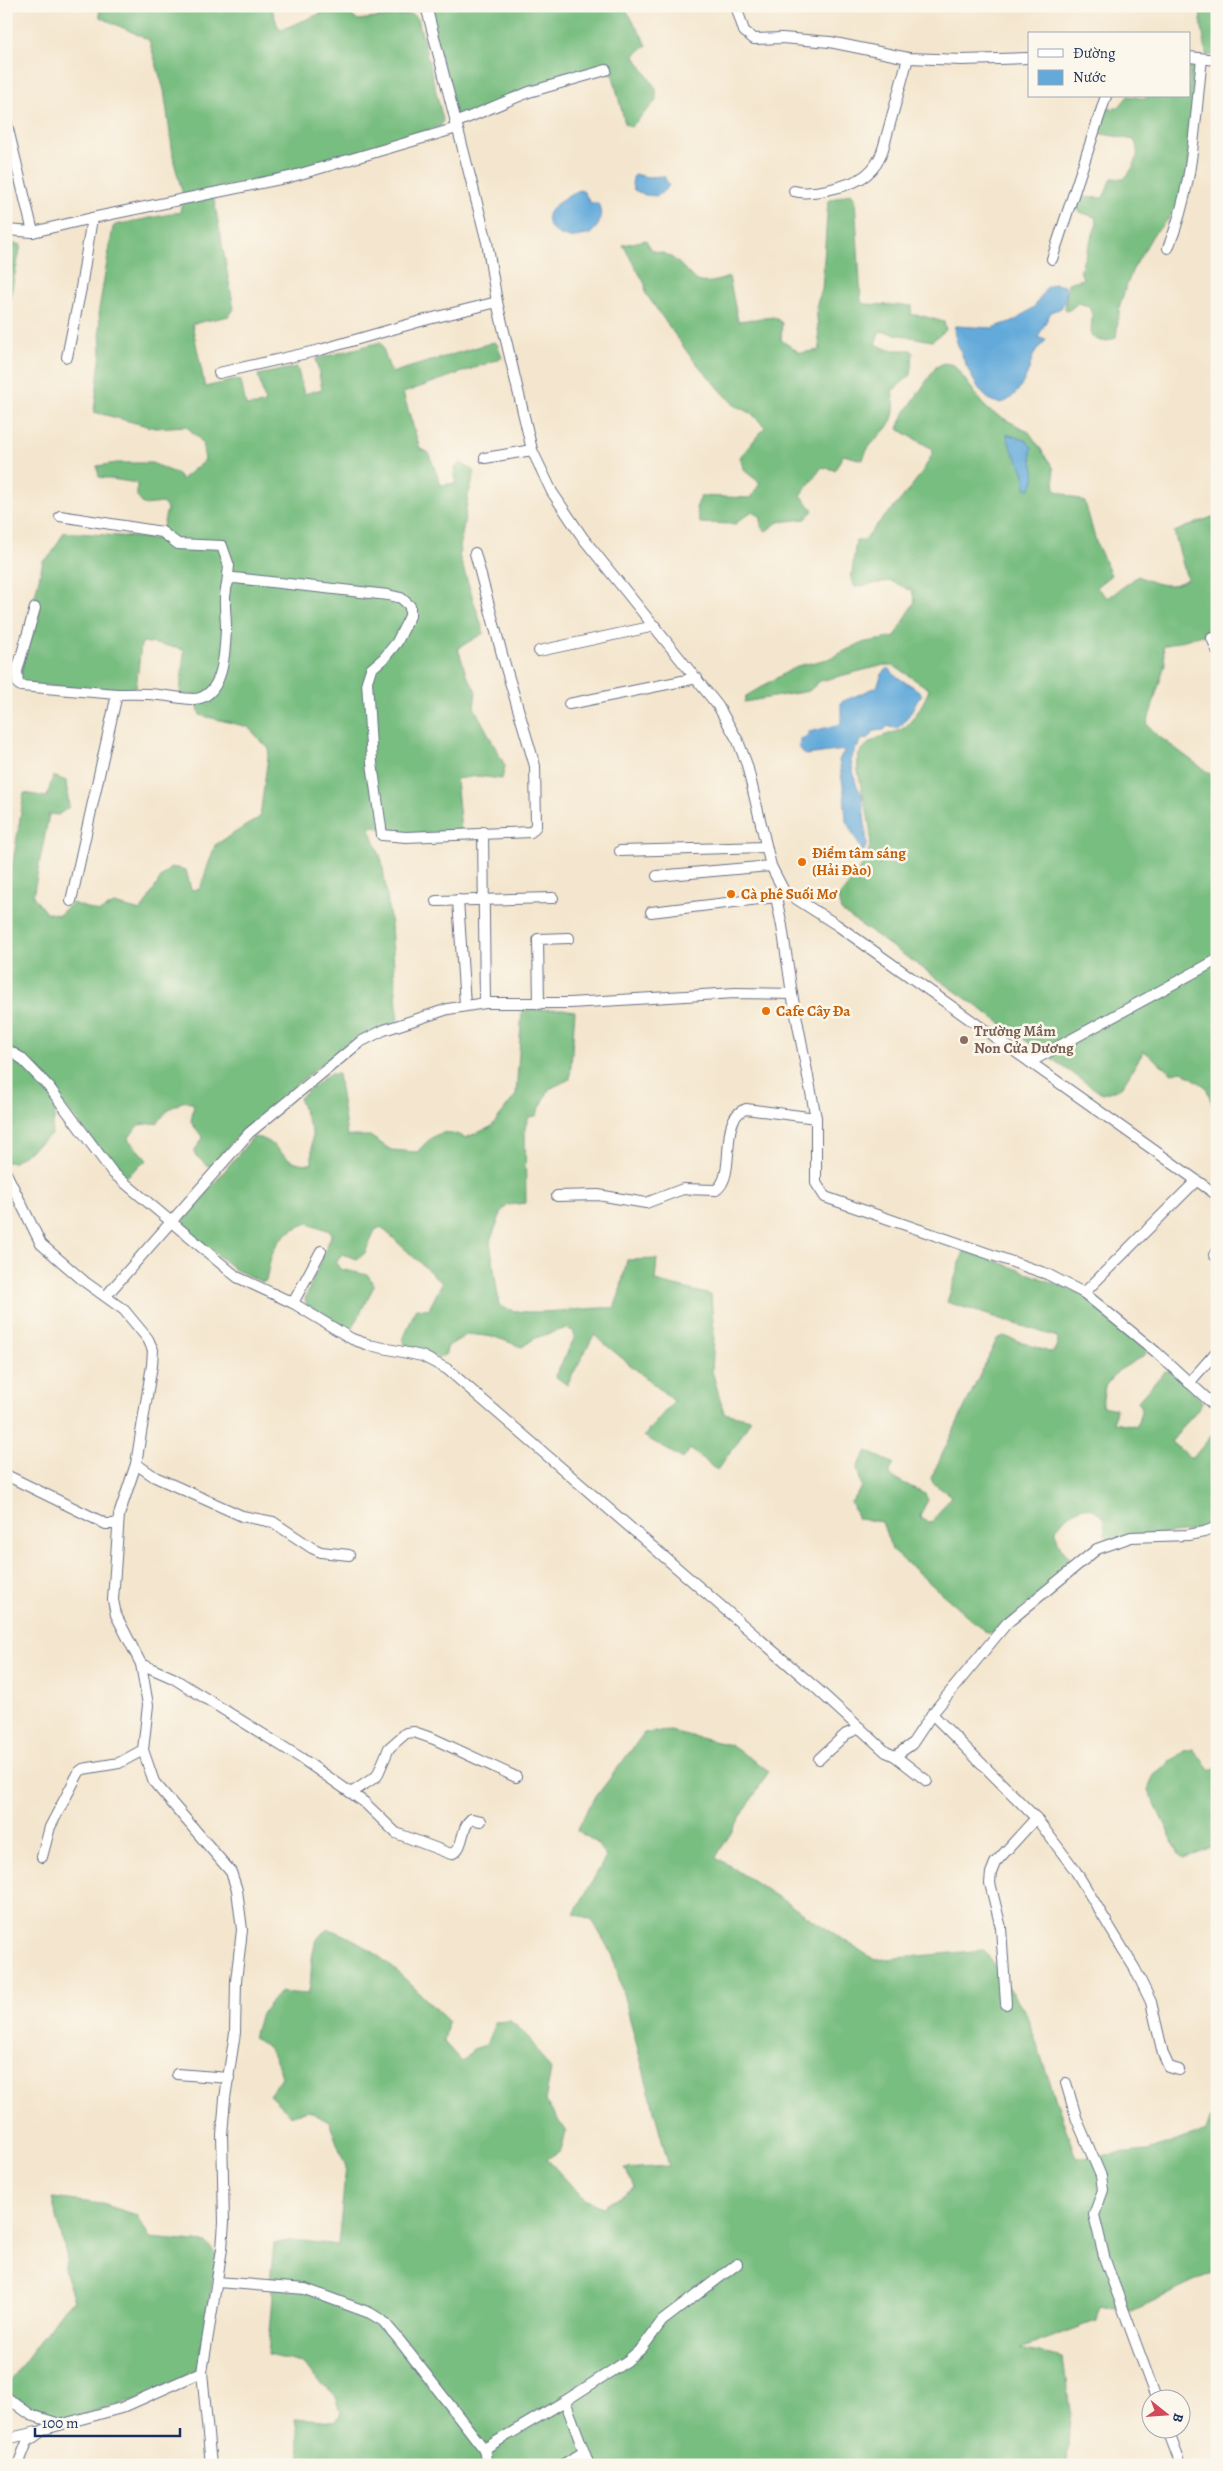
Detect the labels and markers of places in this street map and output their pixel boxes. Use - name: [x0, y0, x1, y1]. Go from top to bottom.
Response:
- place label: Điểm tâm sáng (Hải Đào): [812, 843, 906, 880]
- marker: Điểm tâm sáng (Hải Đào): [796, 856, 808, 868]
- place label: Cà phê Suối Mơ: [741, 884, 838, 904]
- marker: Cà phê Suối Mơ: [725, 888, 737, 900]
- place label: Cafe Cây Đa: [776, 1001, 851, 1021]
- marker: Cafe Cây Đa: [760, 1005, 772, 1017]
- place label: Trường Mầm Non Cửa Dương: [974, 1021, 1074, 1058]
- marker: Trường Mầm Non Cửa Dương: [958, 1034, 970, 1046]

